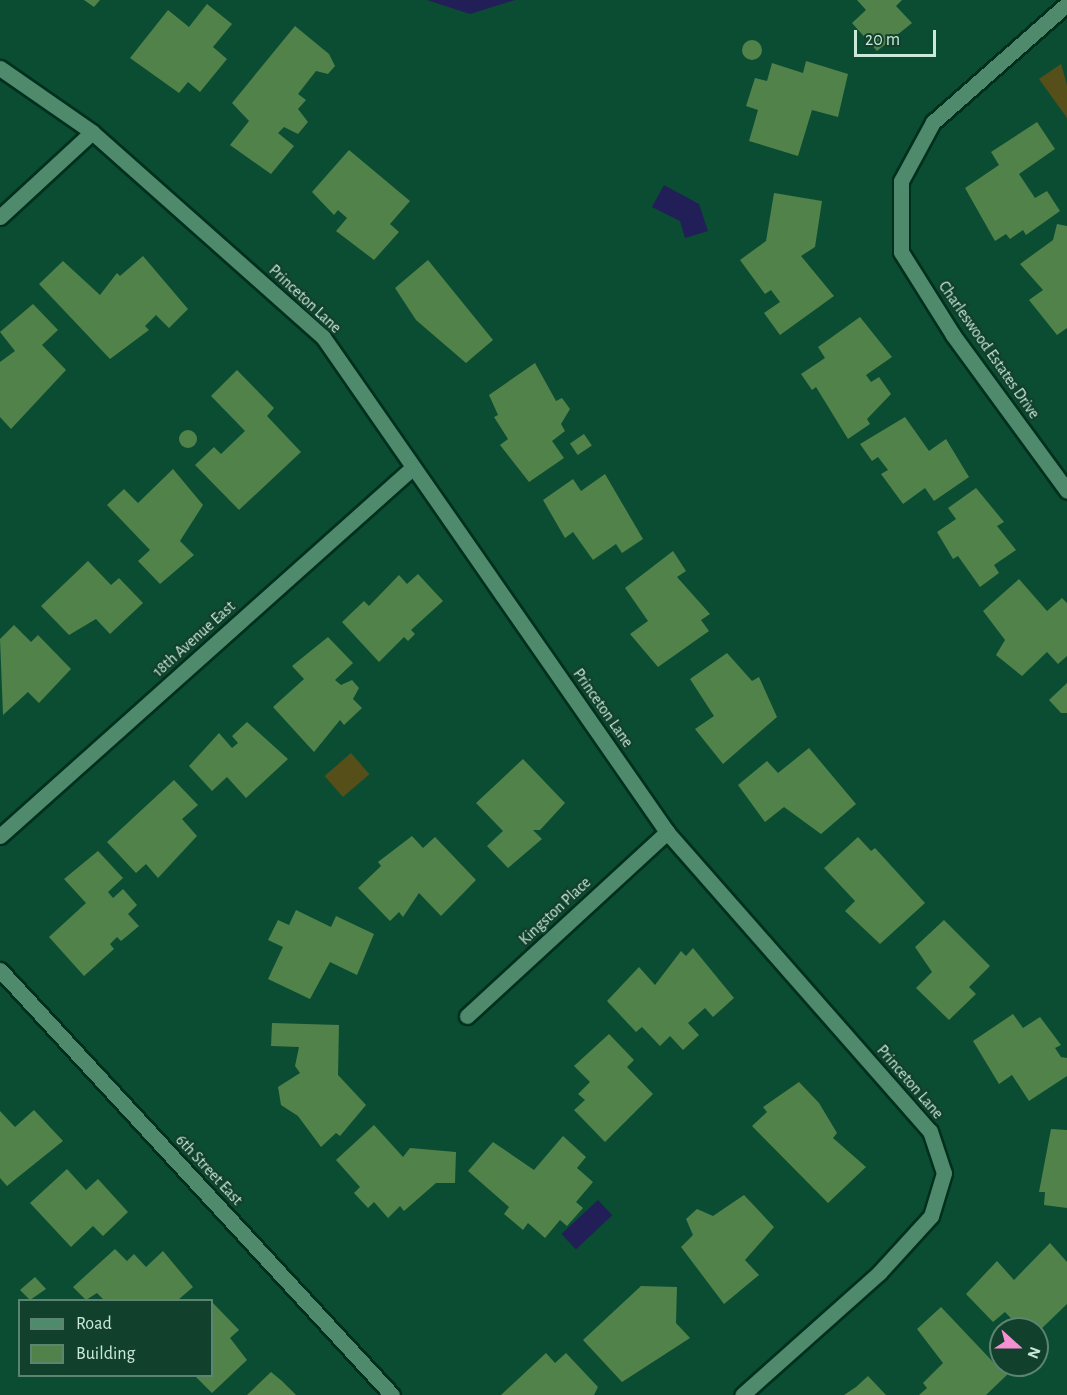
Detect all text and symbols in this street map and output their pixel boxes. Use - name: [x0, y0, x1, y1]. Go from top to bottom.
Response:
- scale bar: [857, 18, 940, 56]
- text: 20 m: [865, 31, 900, 49]
- street label: Princeton Lane: [265, 261, 345, 337]
- street label: Charleswood Estates Drive: [934, 277, 1044, 423]
- street label: 18th Avenue East: [149, 597, 239, 681]
- street label: Princeton Lane: [569, 665, 637, 751]
- street label: Kingston Place: [515, 873, 595, 949]
- street label: Princeton Lane: [873, 1041, 947, 1123]
- street label: 6th Street East: [171, 1131, 247, 1209]
- legend: [18, 1299, 213, 1377]
- text: Road: [76, 1315, 112, 1333]
- north arrow: [989, 1317, 1049, 1377]
- text: Building: [76, 1345, 135, 1363]
- text: N: [1024, 1345, 1043, 1361]

